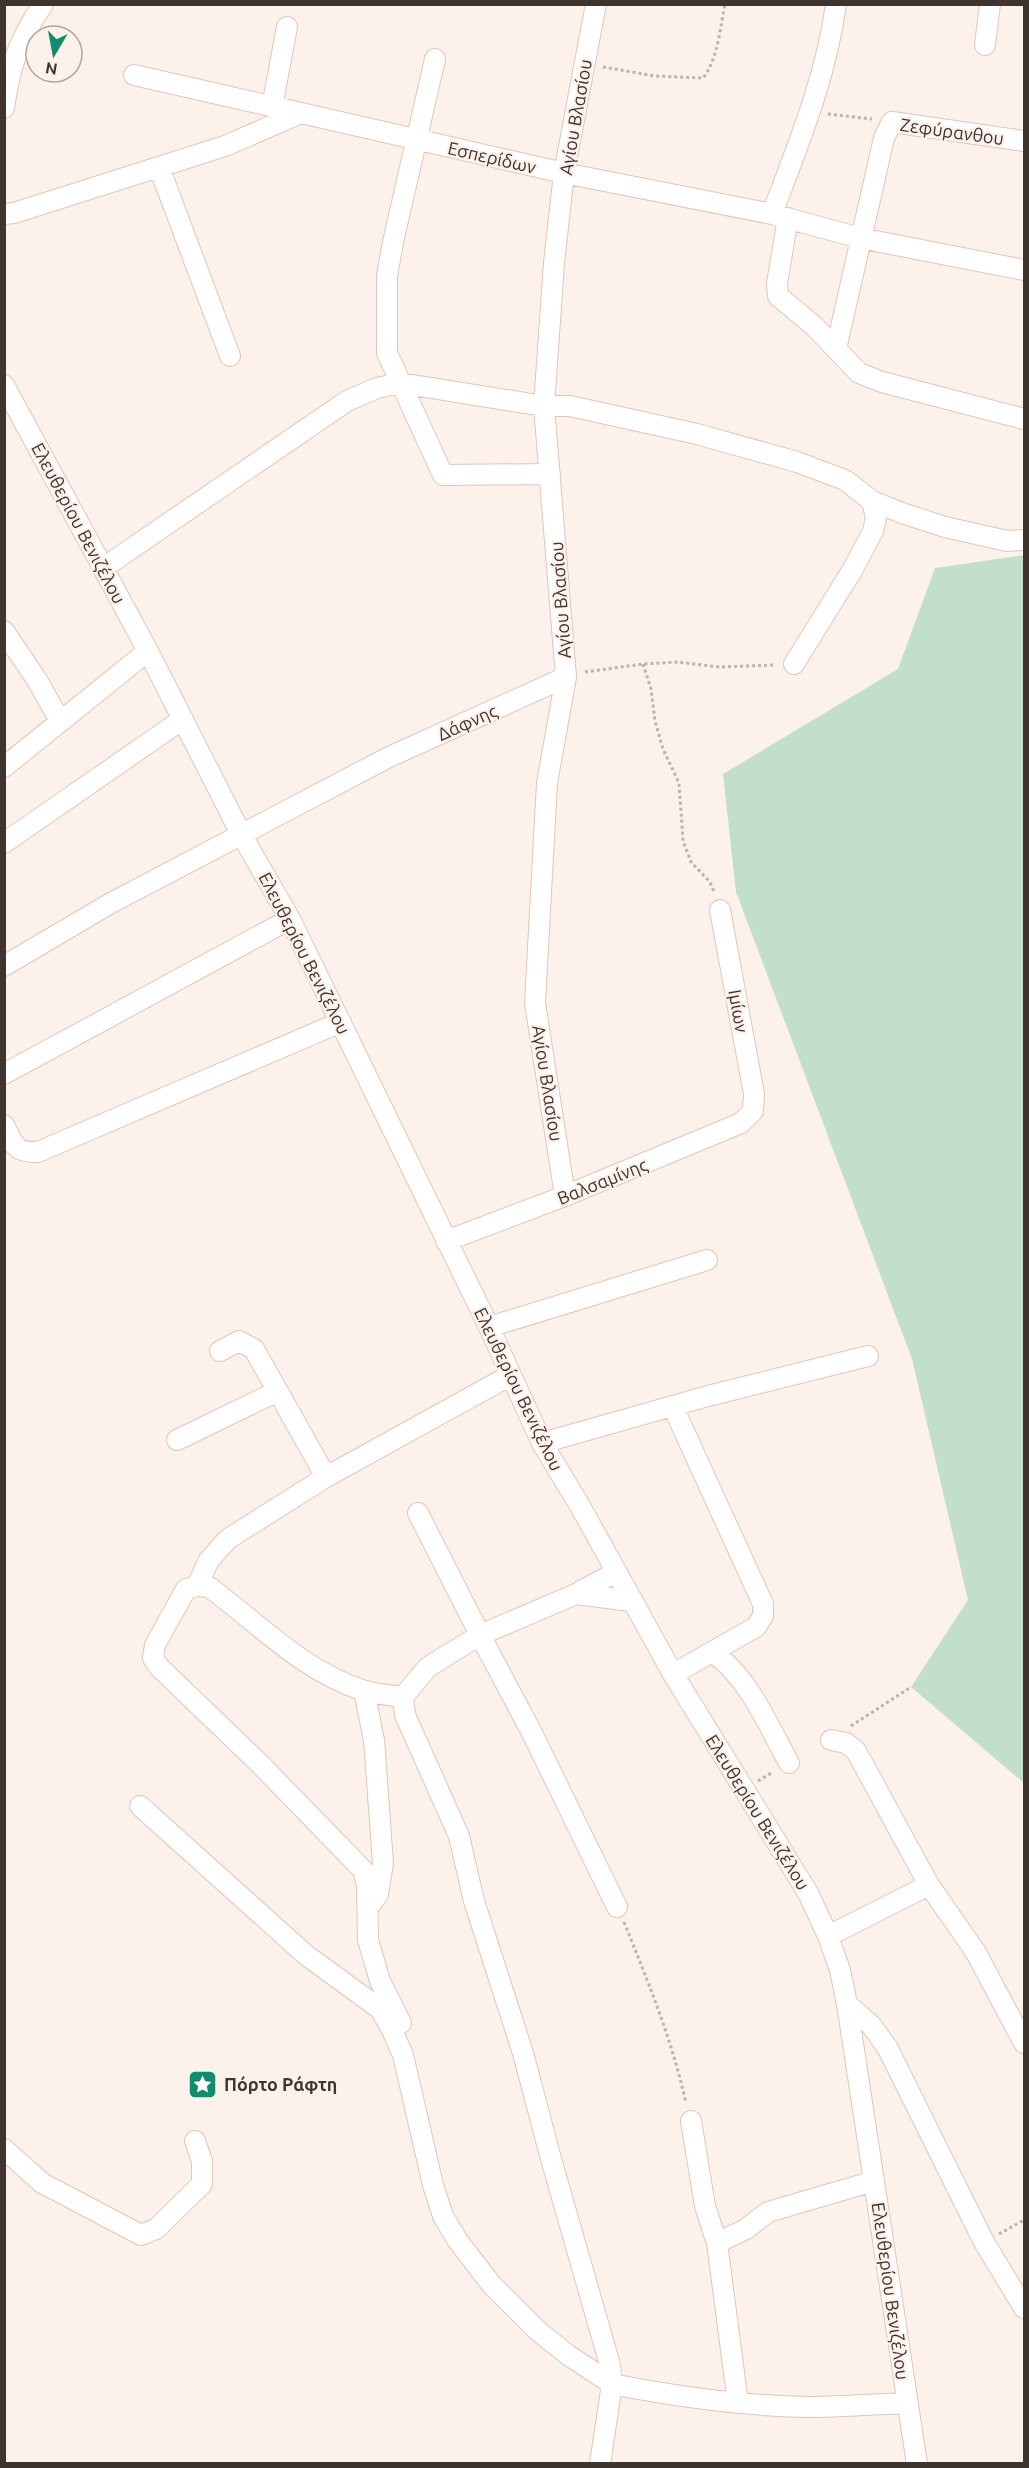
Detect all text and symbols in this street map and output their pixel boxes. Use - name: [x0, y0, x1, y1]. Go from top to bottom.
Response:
- north arrow: [24, 24, 84, 84]
- street label: Αγίου Βλασίου: [555, 57, 595, 177]
- text: N: [44, 59, 59, 79]
- street label: Ζεφύρανθου: [899, 114, 1005, 148]
- street label: Εσπερίδων: [446, 137, 538, 177]
- street label: Ελευθερίου Βενιζέλου: [27, 439, 130, 607]
- street label: Αγίου Βλασίου: [546, 541, 574, 659]
- street label: Δάφνης: [434, 700, 500, 745]
- street label: Ελευθερίου Βενιζέλου: [255, 869, 355, 1038]
- street label: Ιμίων: [725, 988, 753, 1034]
- street label: Αγίου Βλασίου: [529, 1023, 567, 1143]
- street label: Βαλσαμίνης: [554, 1154, 650, 1209]
- street label: Ελευθερίου Βενιζέλου: [470, 1304, 567, 1474]
- street label: Ελευθερίου Βενιζέλου: [701, 1731, 814, 1894]
- place icon: Πόρτο Ράφτη: [187, 2068, 219, 2100]
- place label: Πόρτο Ράφτη: [224, 2074, 337, 2094]
- street label: Ελευθερίου Βενιζέλου: [868, 2201, 913, 2381]

